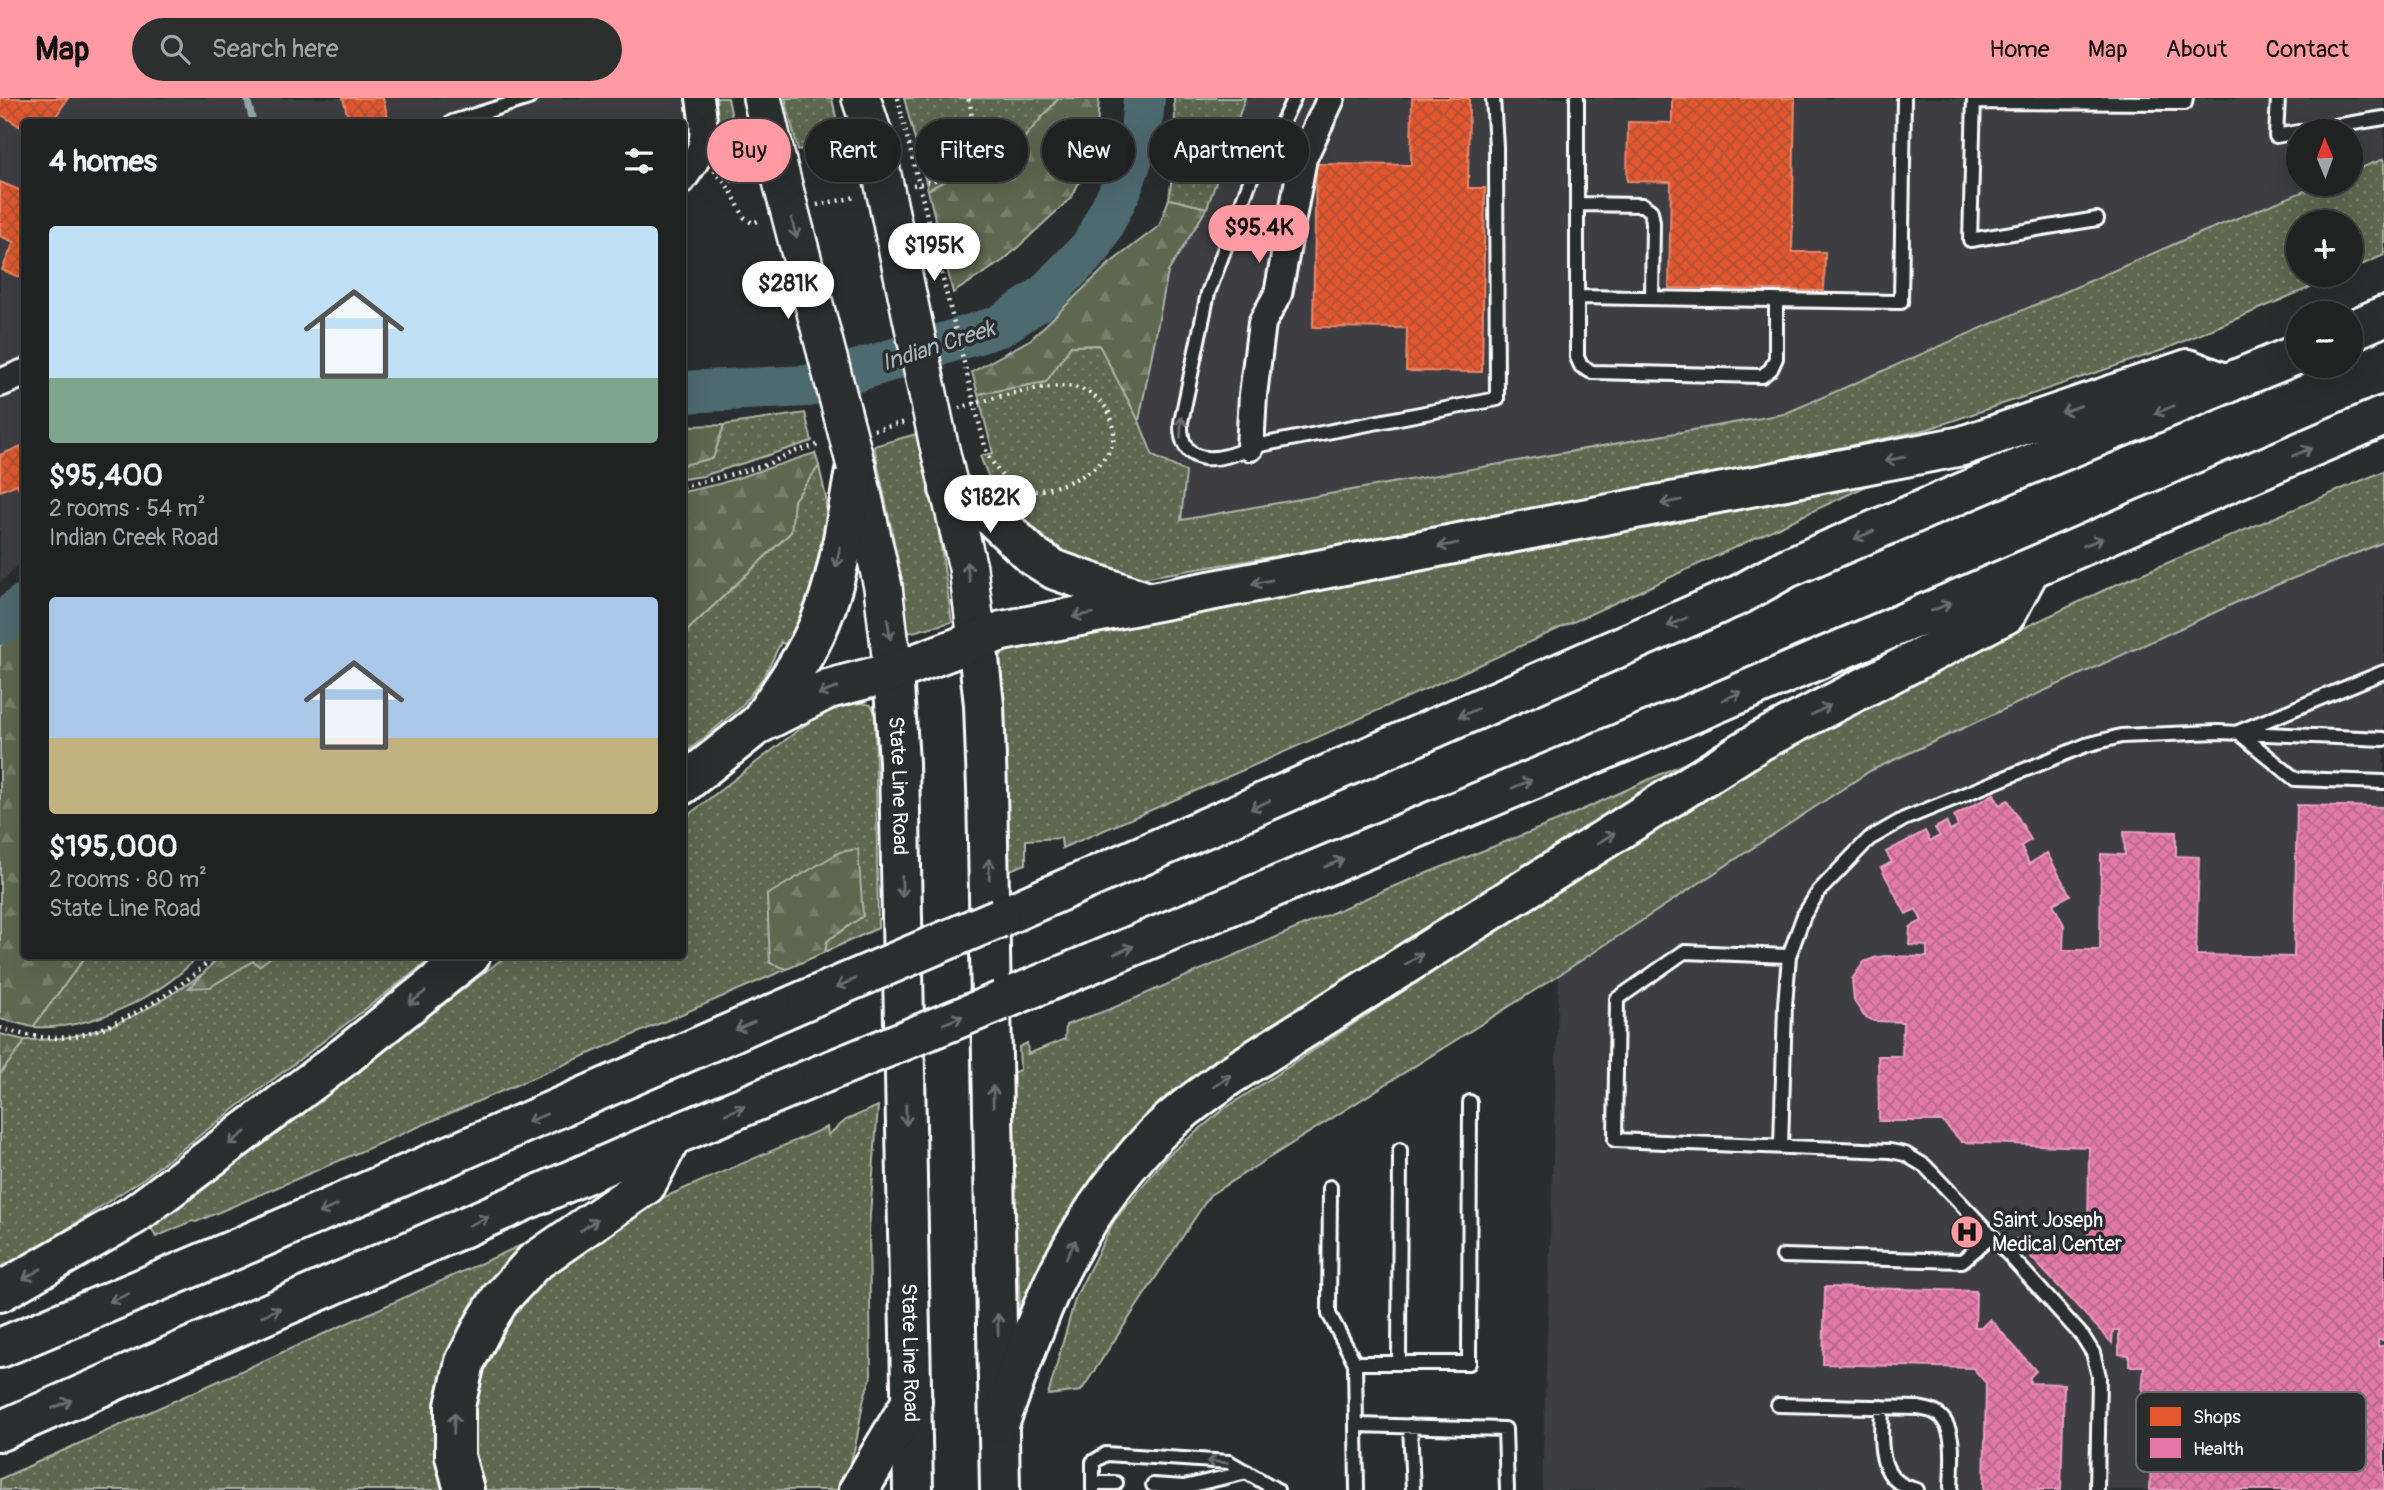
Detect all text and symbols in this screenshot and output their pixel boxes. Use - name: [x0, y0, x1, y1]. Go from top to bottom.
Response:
- search box: [132, 18, 622, 81]
- text: Map: [35, 29, 90, 70]
- icon: search: [156, 30, 194, 68]
- text: Search here: [212, 33, 339, 65]
- text: Home: [1989, 35, 2050, 64]
- text: Map: [2088, 35, 2128, 64]
- text: About: [2166, 35, 2228, 64]
- text: Contact: [2266, 35, 2349, 64]
- chip: Buy: [707, 119, 791, 182]
- chip: Rent: [805, 119, 901, 182]
- chip: Filters: [915, 119, 1028, 182]
- chip: New: [1042, 119, 1135, 182]
- chip: Apartment: [1149, 119, 1309, 182]
- north arrow: [2286, 119, 2362, 196]
- map controls: [2286, 119, 2363, 378]
- icon: filters: [620, 142, 658, 180]
- text: 4 homes: [49, 143, 157, 180]
- pin: $95.4K: [1202, 206, 1316, 265]
- button: +: [2286, 210, 2363, 287]
- text: $95.4K: [1224, 213, 1294, 242]
- one-way arrow: [788, 217, 801, 239]
- pin: $195K: [885, 223, 983, 283]
- text: $195K: [904, 231, 964, 260]
- pin: $281K: [739, 262, 837, 321]
- text: $281K: [758, 269, 818, 298]
- icon: home: [291, 271, 417, 397]
- button: −: [2286, 301, 2363, 378]
- water label: Indian Creek: [878, 313, 1001, 377]
- one-way arrow: [2060, 404, 2082, 416]
- one-way arrow: [2154, 404, 2176, 417]
- one-way arrow: [1175, 416, 1188, 439]
- one-way arrow: [2291, 445, 2312, 458]
- one-way arrow: [1884, 453, 1907, 467]
- text: $95,400: [49, 457, 163, 494]
- pin: $182K: [941, 476, 1039, 535]
- text: $182K: [960, 483, 1020, 512]
- text: 2 rooms · 54 m²: [49, 494, 206, 523]
- one-way arrow: [1660, 496, 1683, 509]
- text: Indian Creek Road: [49, 523, 219, 552]
- one-way arrow: [1854, 529, 1875, 542]
- one-way arrow: [2082, 535, 2103, 548]
- one-way arrow: [1437, 539, 1460, 553]
- one-way arrow: [831, 545, 845, 568]
- one-way arrow: [961, 561, 974, 584]
- one-way arrow: [1251, 576, 1274, 589]
- one-way arrow: [1930, 600, 1951, 613]
- one-way arrow: [1072, 609, 1095, 622]
- one-way arrow: [1666, 616, 1688, 629]
- one-way arrow: [882, 617, 895, 639]
- icon: home: [291, 642, 417, 768]
- one-way arrow: [817, 685, 839, 698]
- one-way arrow: [1721, 689, 1742, 702]
- one-way arrow: [1810, 702, 1831, 716]
- one-way arrow: [1458, 707, 1479, 720]
- street label: State Line Road: [882, 716, 914, 856]
- one-way arrow: [1511, 777, 1532, 790]
- one-way arrow: [1249, 799, 1271, 812]
- text: $195,000: [49, 828, 178, 865]
- one-way arrow: [1596, 831, 1616, 845]
- one-way arrow: [1323, 855, 1345, 868]
- one-way arrow: [982, 858, 995, 881]
- text: 2 rooms · 80 m²: [49, 865, 207, 894]
- one-way arrow: [895, 875, 908, 898]
- text: State Line Road: [49, 894, 201, 923]
- one-way arrow: [1113, 943, 1134, 956]
- one-way arrow: [1404, 952, 1423, 967]
- one-way arrow: [836, 977, 857, 990]
- one-way arrow: [408, 991, 426, 1006]
- one-way arrow: [942, 1013, 964, 1026]
- one-way arrow: [735, 1021, 756, 1034]
- one-way arrow: [1212, 1074, 1231, 1088]
- one-way arrow: [986, 1085, 1000, 1108]
- one-way arrow: [724, 1102, 746, 1115]
- one-way arrow: [900, 1103, 913, 1126]
- one-way arrow: [527, 1112, 548, 1125]
- one-way arrow: [229, 1130, 247, 1145]
- one-way arrow: [318, 1203, 340, 1216]
- place label: Saint Joseph Medical Center: [1992, 1207, 2123, 1258]
- hospital icon: Saint Joseph Medical Center: [1948, 1213, 1986, 1251]
- one-way arrow: [468, 1214, 489, 1227]
- one-way arrow: [579, 1218, 598, 1232]
- one-way arrow: [1065, 1239, 1079, 1260]
- one-way arrow: [23, 1267, 43, 1281]
- street label: State Line Road: [895, 1283, 925, 1422]
- one-way arrow: [109, 1293, 131, 1306]
- one-way arrow: [260, 1305, 281, 1318]
- one-way arrow: [991, 1313, 1005, 1336]
- legend: [2136, 1392, 2366, 1472]
- one-way arrow: [51, 1397, 73, 1410]
- text: Shops: [2193, 1405, 2241, 1429]
- one-way arrow: [448, 1412, 461, 1435]
- text: Health: [2193, 1437, 2244, 1461]
- one-way arrow: [1206, 1455, 1228, 1468]

